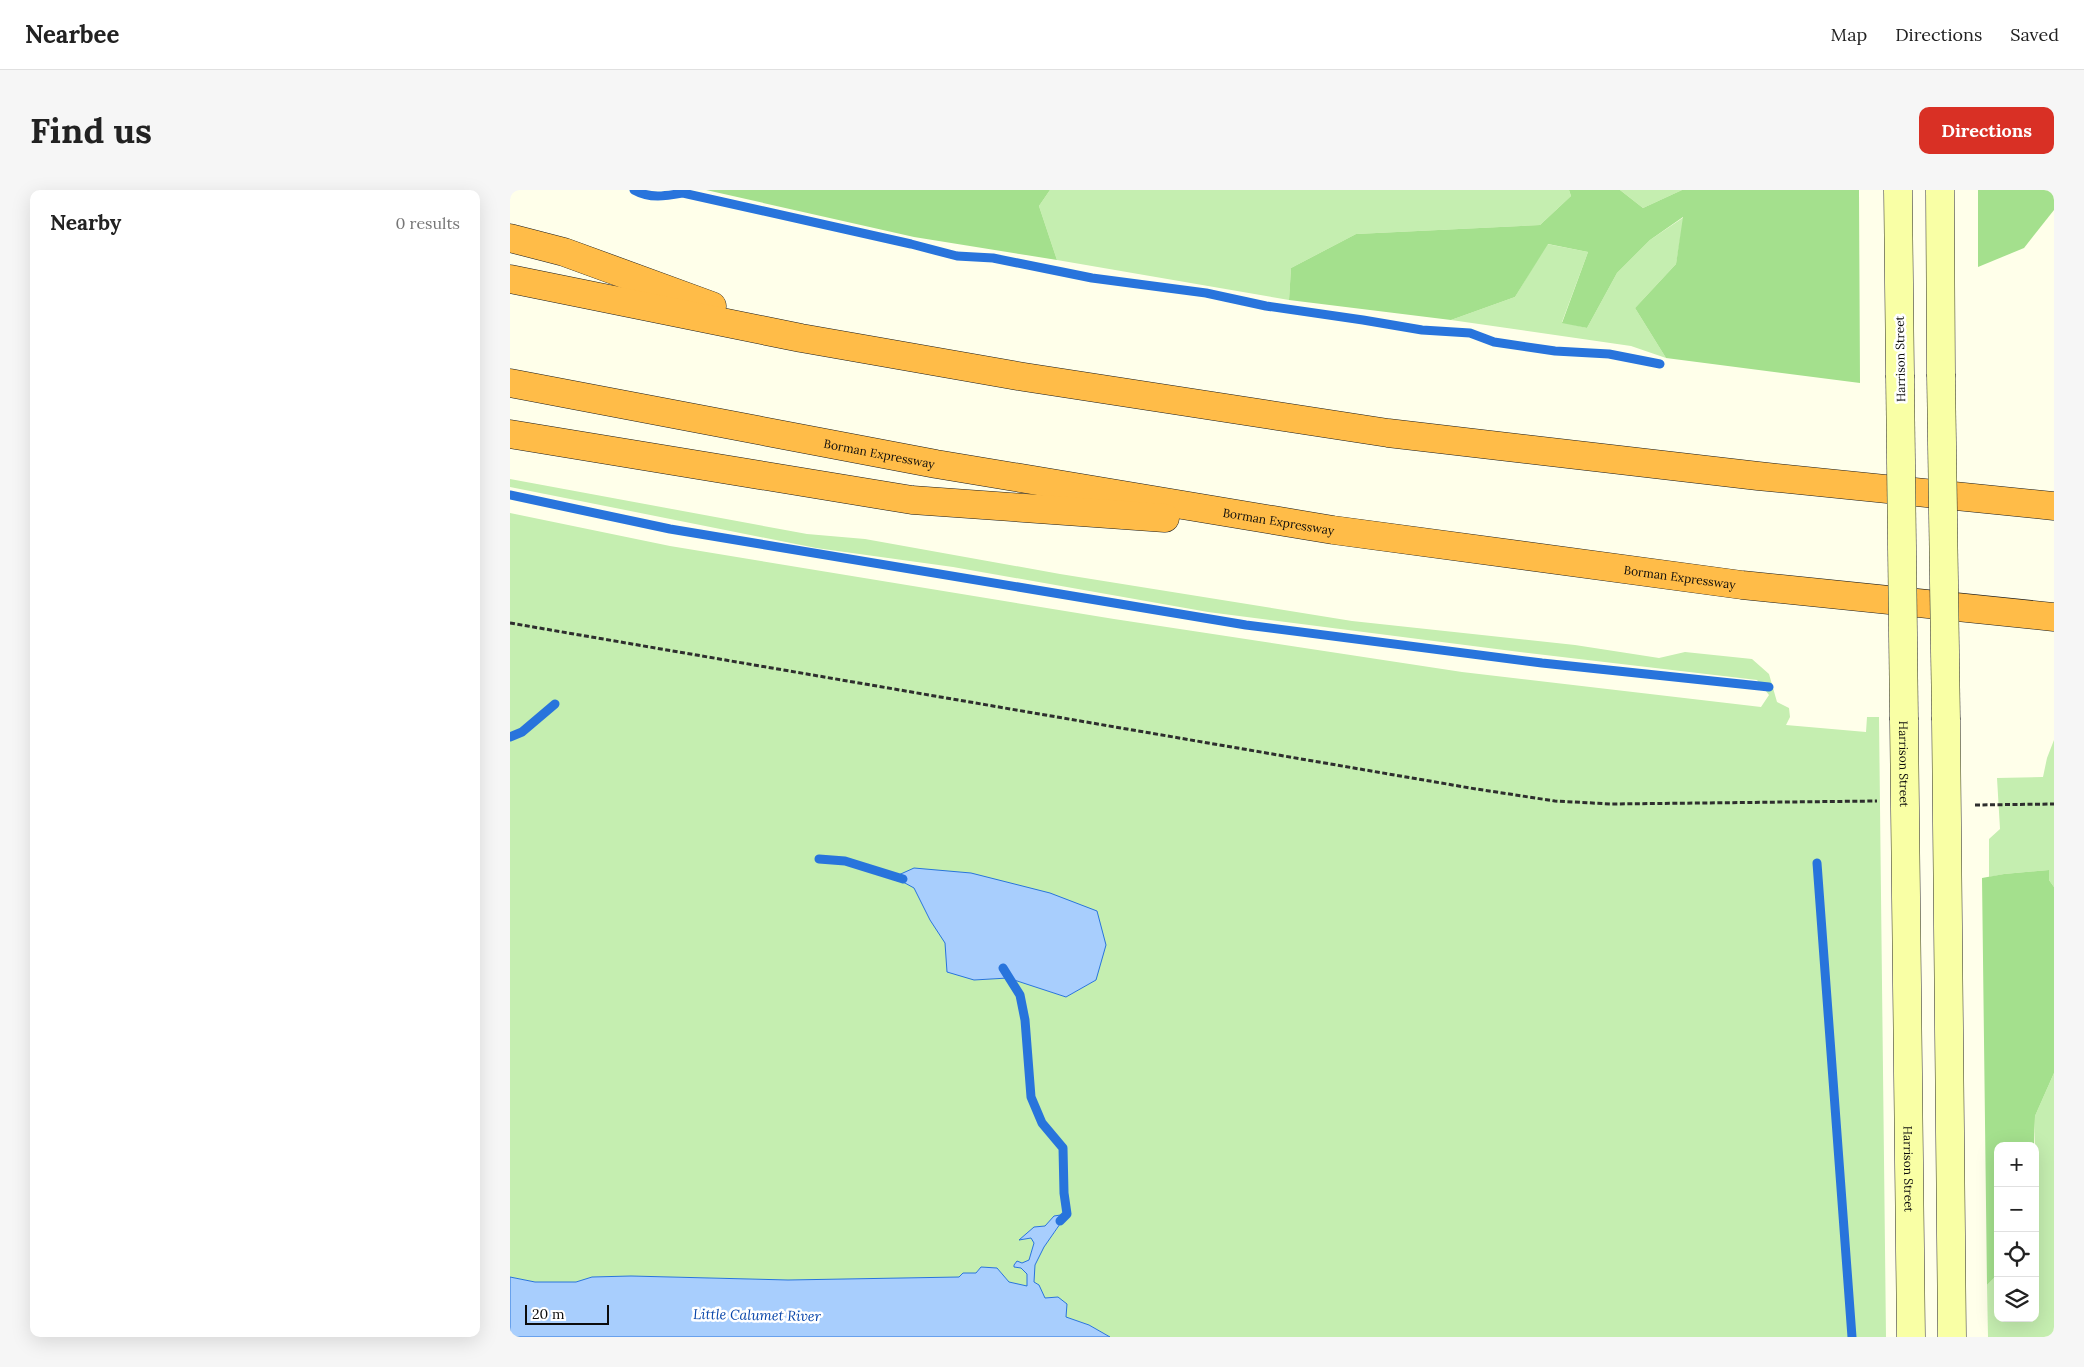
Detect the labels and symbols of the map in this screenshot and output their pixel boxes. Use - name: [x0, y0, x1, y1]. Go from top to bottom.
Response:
- street label: Harrison Street: [1892, 315, 1908, 402]
- street label: Borman Expressway: [823, 435, 937, 471]
- street label: Borman Expressway: [1222, 504, 1336, 538]
- street label: Borman Expressway: [1623, 562, 1737, 592]
- street label: Harrison Street: [1897, 721, 1912, 808]
- street label: Harrison Street: [1901, 1126, 1917, 1213]
- scale bar: [525, 1302, 609, 1325]
- water label: Little Calumet River: [693, 1305, 822, 1325]

